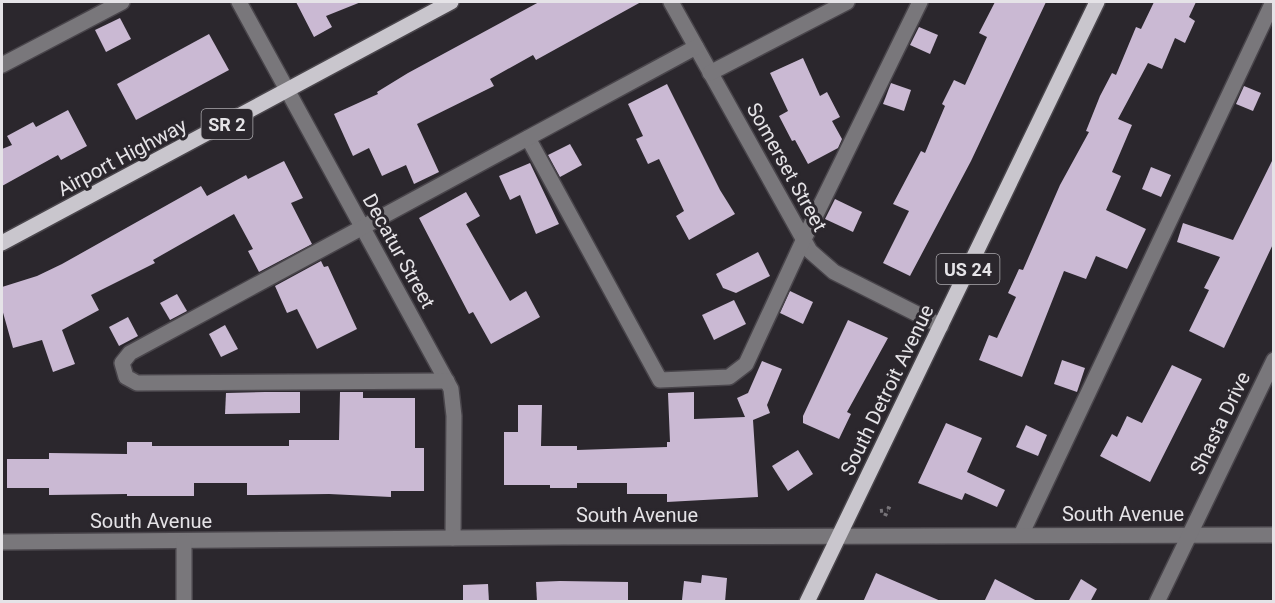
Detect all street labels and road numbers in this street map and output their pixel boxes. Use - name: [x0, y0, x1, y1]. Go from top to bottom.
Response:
- street label: Somerset Street: [742, 98, 832, 236]
- road number: SR 2: [202, 109, 252, 139]
- street label: Airport Highway: [53, 113, 191, 201]
- street label: Decatur Street: [358, 190, 440, 312]
- road number: US 24: [936, 254, 1000, 284]
- street label: South Detroit Avenue: [835, 301, 939, 479]
- street label: Shasta Drive: [1185, 368, 1255, 478]
- street label: South Avenue: [1062, 502, 1184, 526]
- street label: South Avenue: [576, 503, 698, 527]
- street label: South Avenue: [90, 509, 212, 533]

